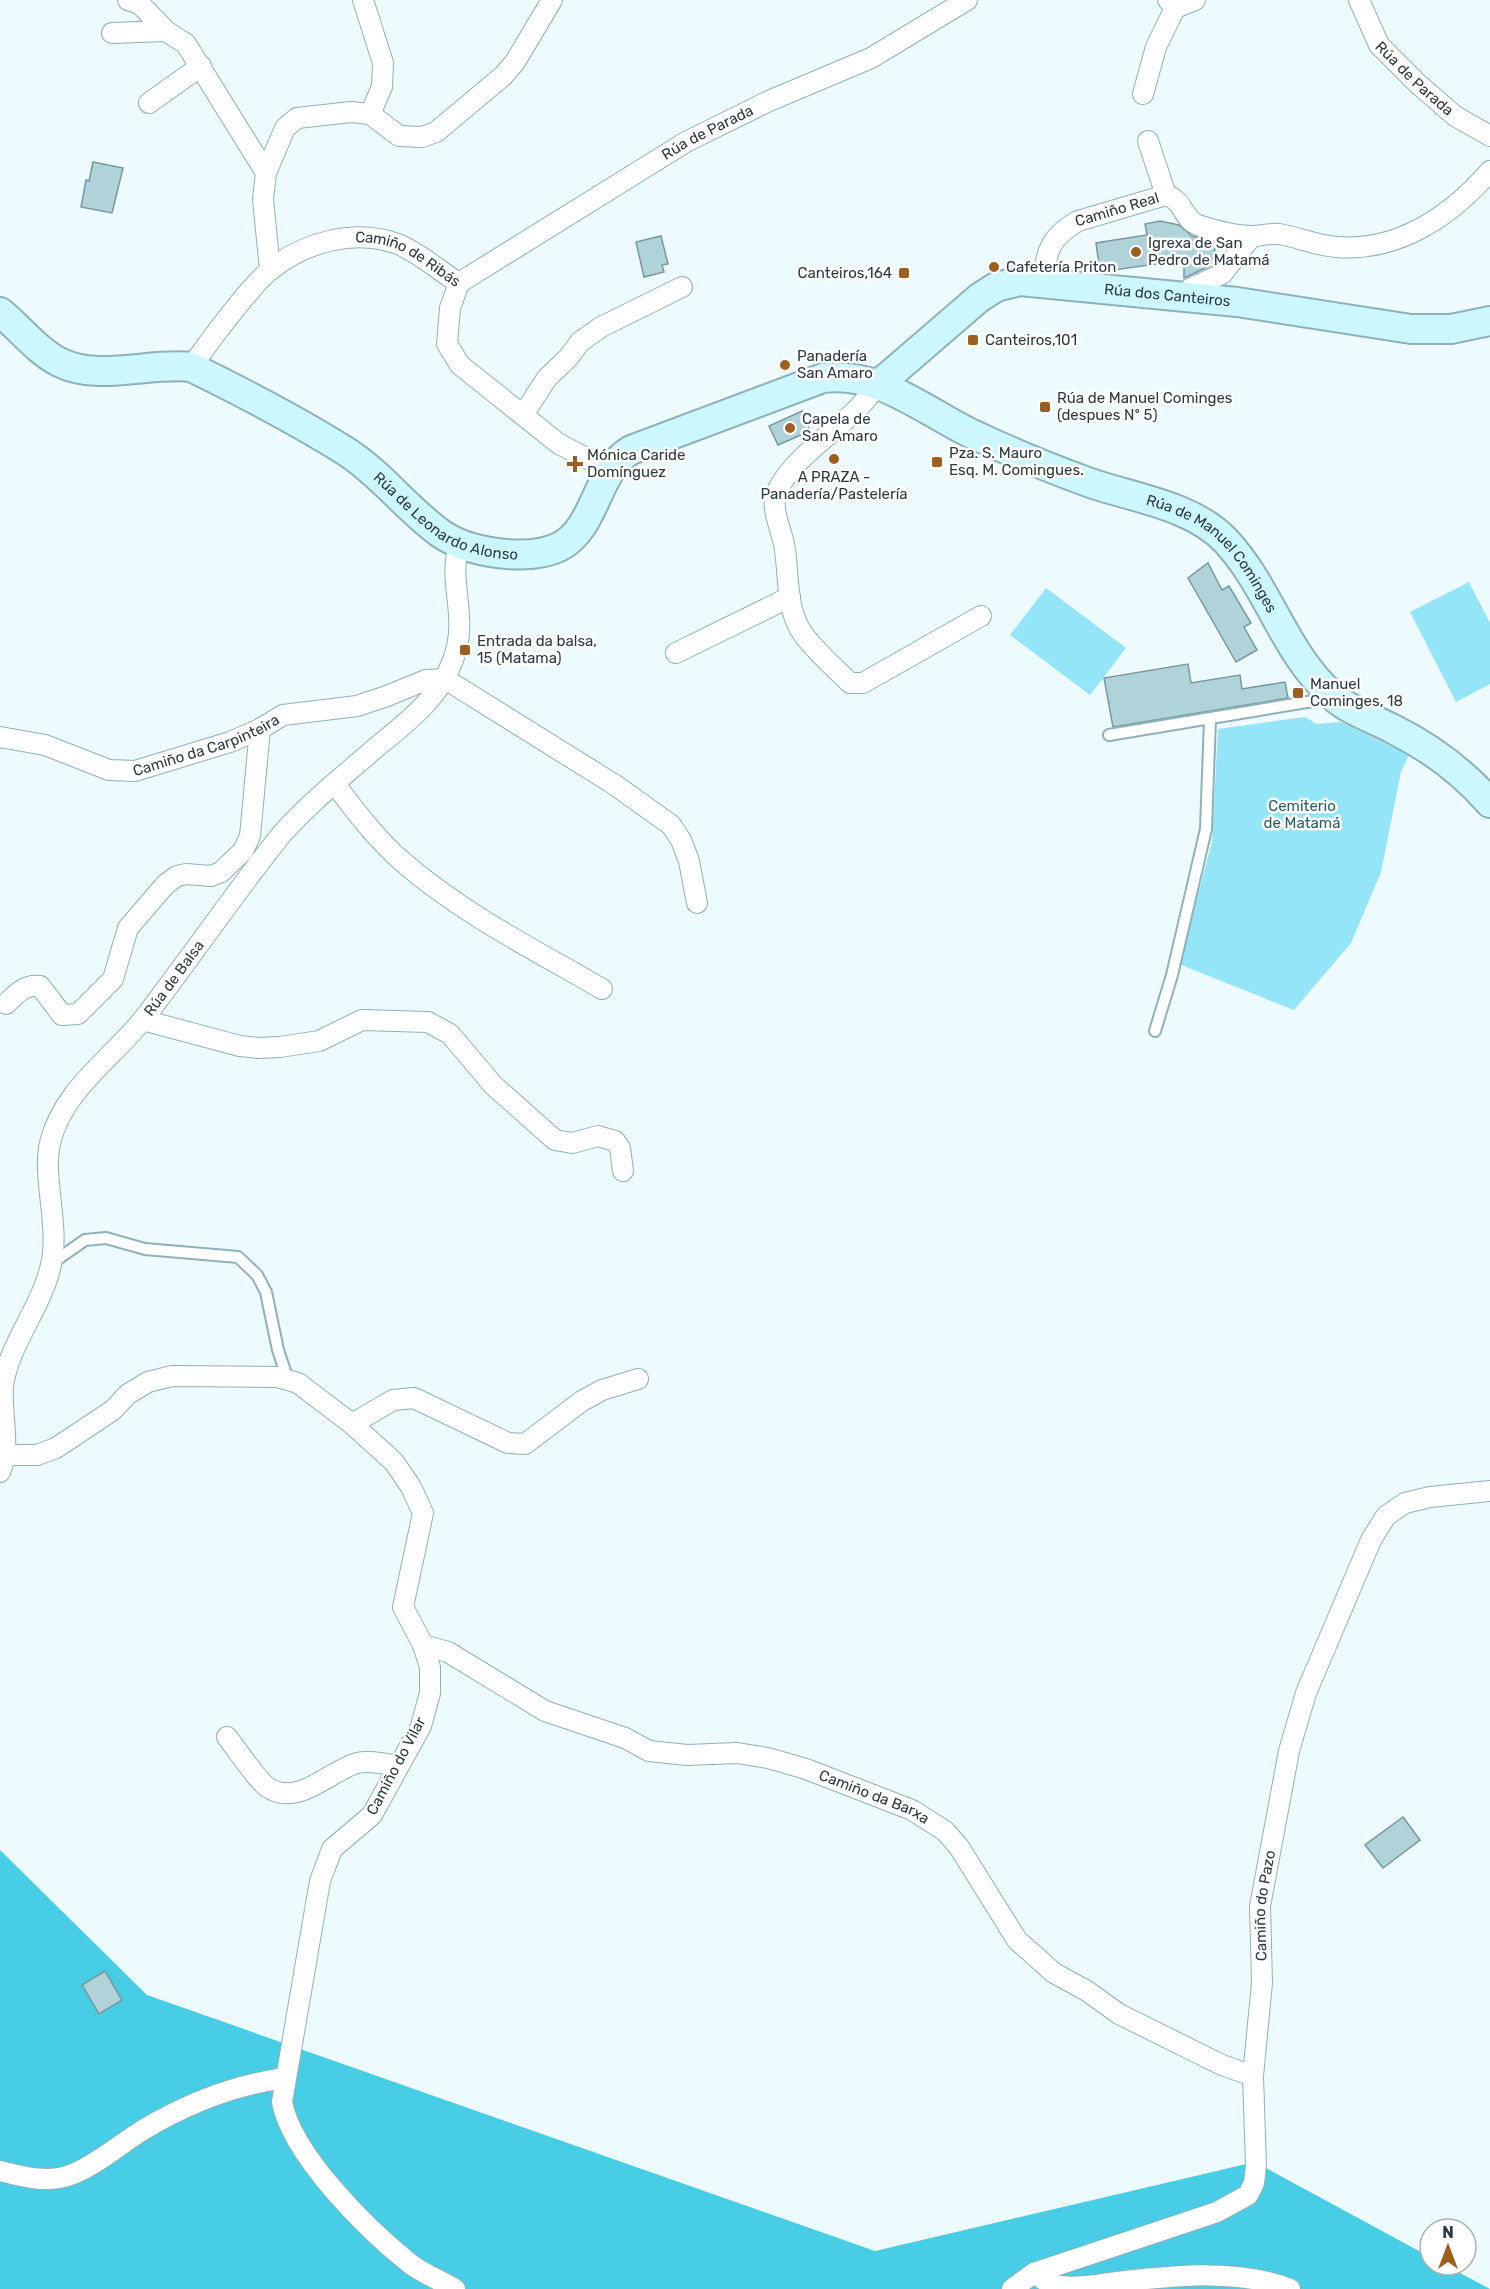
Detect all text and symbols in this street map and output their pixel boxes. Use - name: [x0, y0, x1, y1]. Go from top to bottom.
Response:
- street label: Rúa de Parada: [1372, 38, 1457, 120]
- street label: Rúa de Parada: [658, 101, 756, 164]
- street label: Camiño Real: [1073, 189, 1161, 230]
- street label: Camiño de Ribás: [355, 228, 464, 291]
- place label: Igrexa de San Pedro de Matamá: [1148, 234, 1270, 269]
- marker: Igrexa de San Pedro de Matamá: [1129, 245, 1143, 259]
- place label: Cafetería Priton: [1006, 258, 1116, 276]
- marker: Cafetería Priton: [987, 260, 1001, 274]
- place label: Canteiros,164: [798, 264, 892, 282]
- marker: Canteiros,164: [897, 266, 911, 280]
- street label: Rúa dos Canteiros: [1103, 280, 1232, 310]
- place label: Canteiros,101: [985, 331, 1077, 349]
- marker: Canteiros,101: [966, 333, 980, 347]
- place label: Panadería San Amaro: [797, 347, 873, 382]
- marker: Panadería San Amaro: [778, 358, 792, 372]
- place label: Rúa de Manuel Cominges (despues Nº 5): [1057, 389, 1233, 424]
- marker: Rúa de Manuel Cominges (despues Nº 5): [1038, 400, 1052, 414]
- place label: Capela de San Amaro: [802, 410, 878, 445]
- marker: Capela de San Amaro: [783, 421, 797, 435]
- place label: Pza. S. Mauro Esq. M. Comingues.: [949, 444, 1084, 479]
- place label: Mónica Caride Domínguez: [587, 446, 685, 481]
- marker: A PRAZA - Panadería/Pastelería: [827, 452, 841, 466]
- marker: Pza. S. Mauro Esq. M. Comingues.: [930, 455, 944, 469]
- marker: Mónica Caride Domínguez: [568, 457, 582, 471]
- street label: Rúa de Leonardo Alonso: [370, 468, 518, 564]
- place label: A PRAZA - Panadería/Pastelería: [760, 468, 908, 503]
- street label: Rúa de Manuel Cominges: [1144, 491, 1281, 616]
- place label: Entrada da balsa, 15 (Matama): [477, 632, 597, 667]
- marker: Entrada da balsa, 15 (Matama): [458, 643, 472, 657]
- place label: Manuel Cominges, 18: [1310, 675, 1403, 710]
- marker: Manuel Cominges, 18: [1291, 686, 1305, 700]
- street label: Camiño da Carpinteira: [131, 710, 283, 780]
- park label: Cemiterio de Matamá: [1264, 797, 1340, 832]
- street label: Rúa de Balsa: [140, 937, 208, 1020]
- street label: Camiño do Vilar: [363, 1714, 430, 1818]
- street label: Camiño da Barxa: [816, 1766, 933, 1828]
- street label: Camiño do Pazo: [1251, 1849, 1279, 1961]
- north arrow: [1418, 2217, 1478, 2277]
- text: N: [1442, 2223, 1454, 2242]

